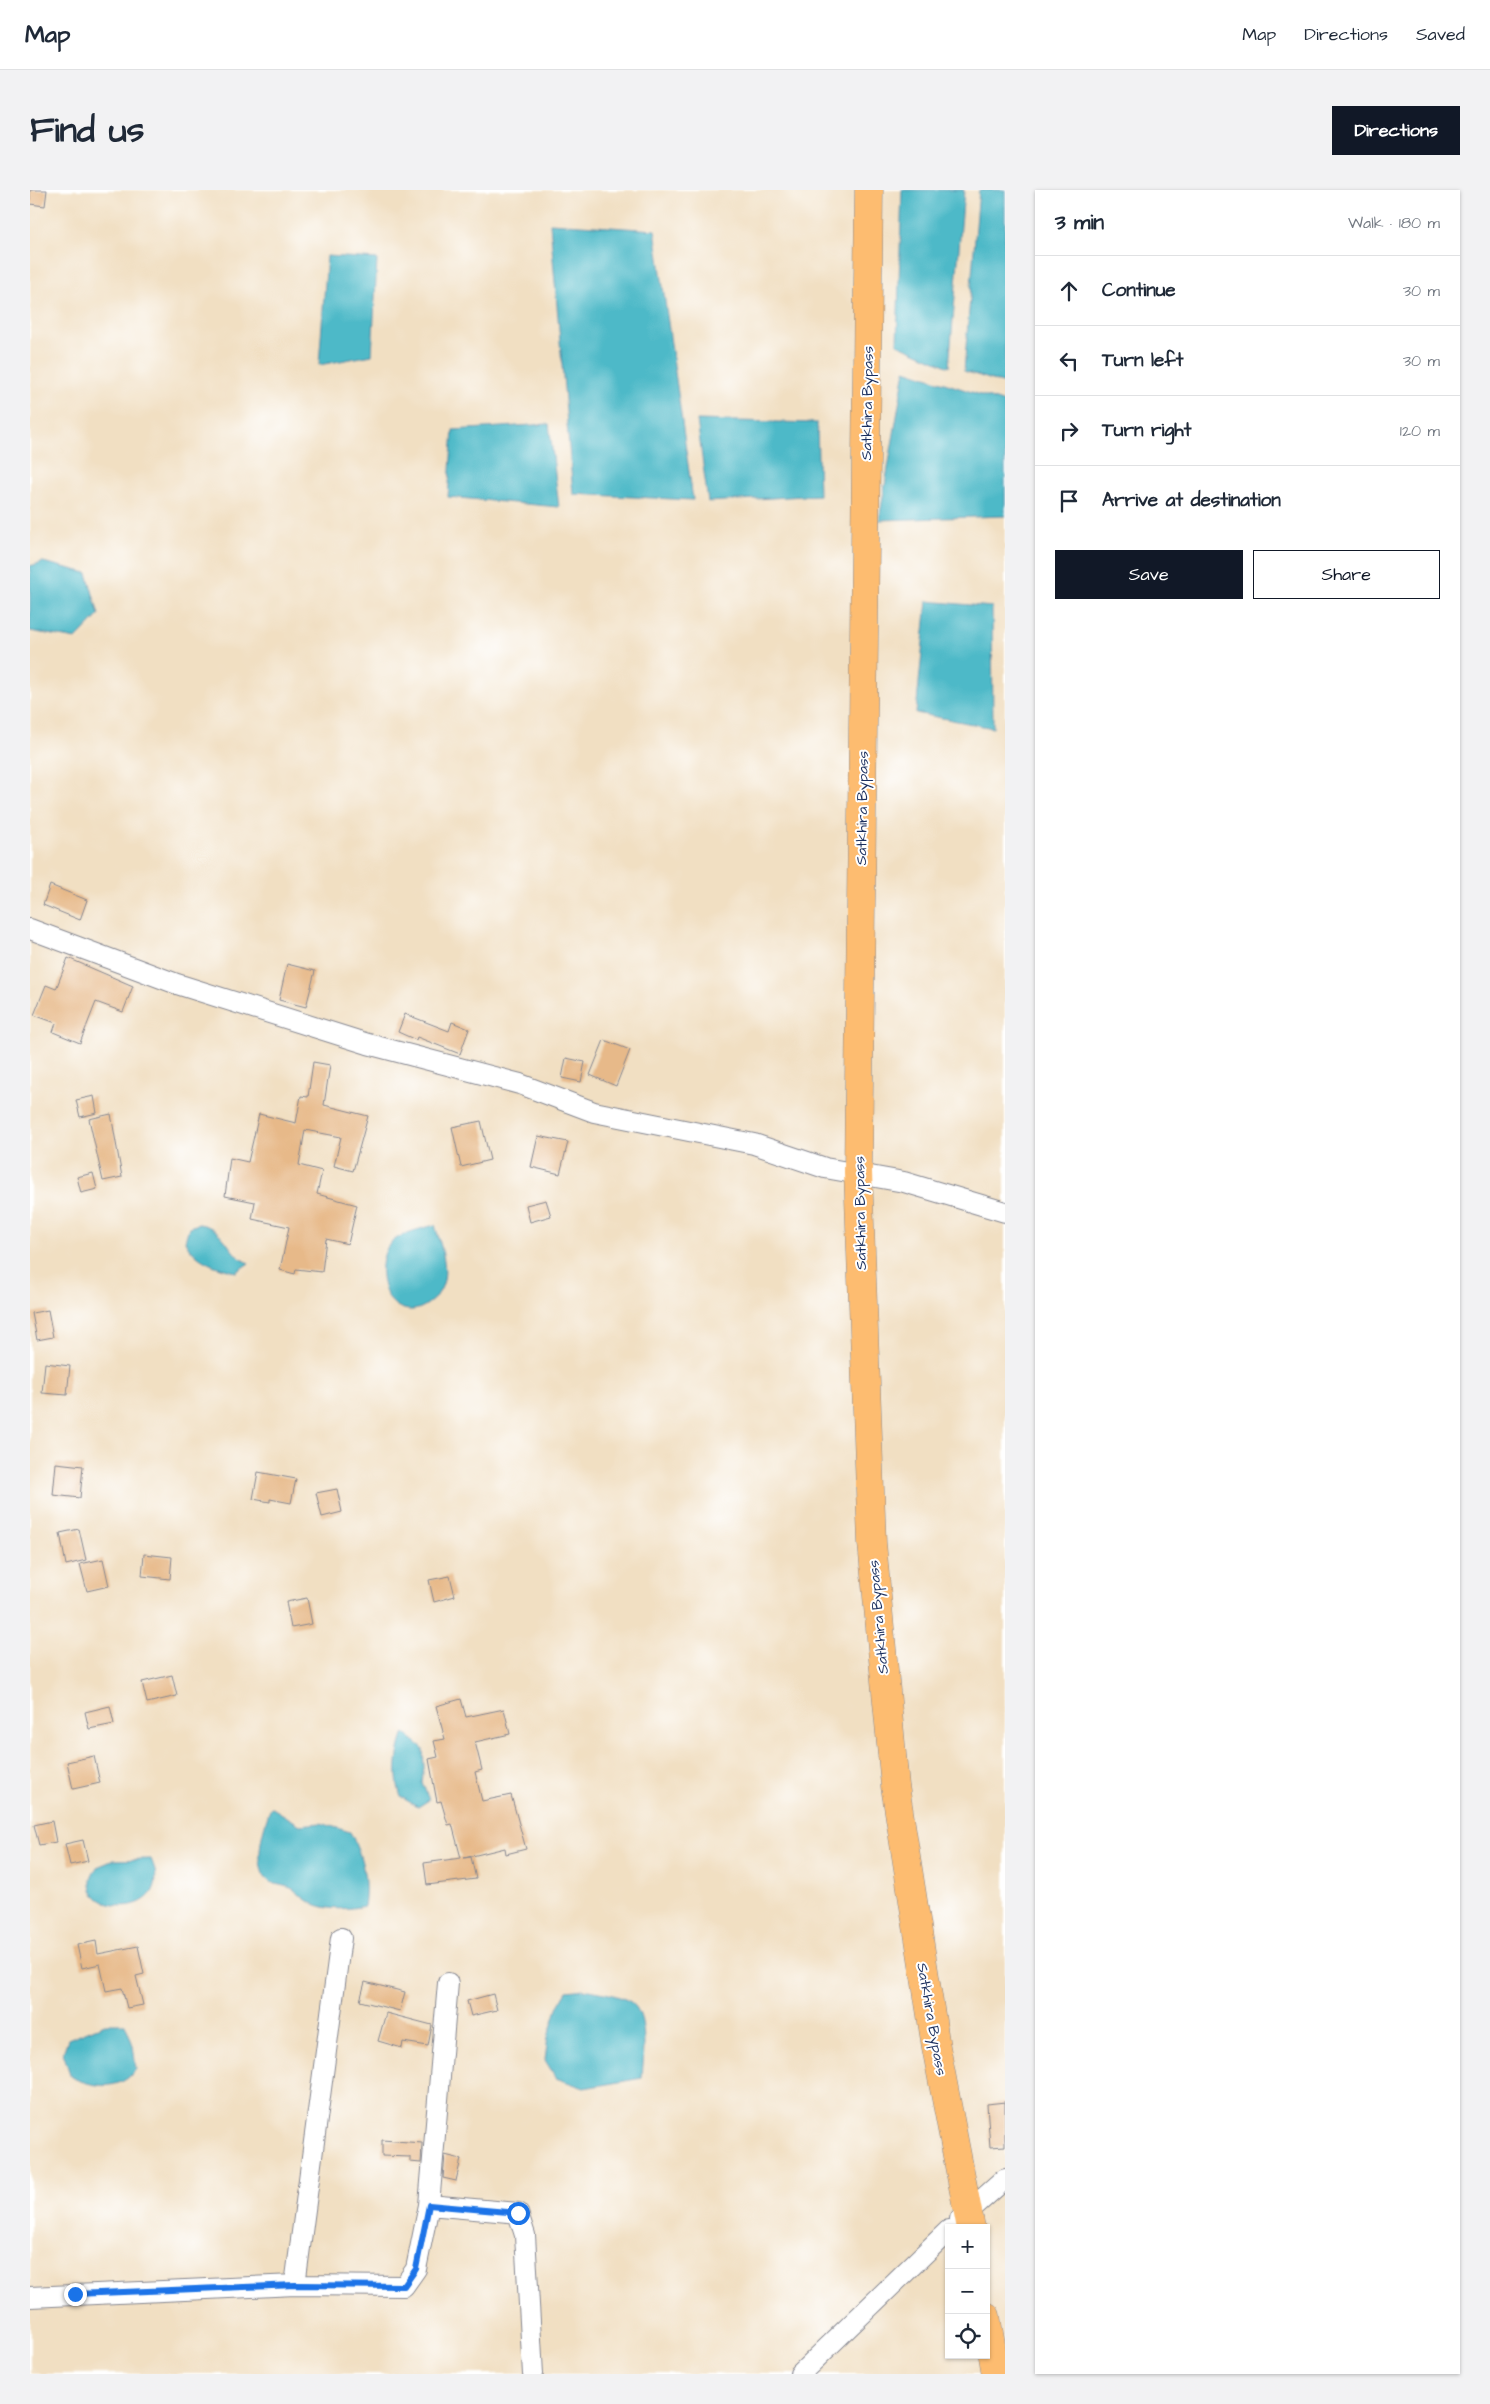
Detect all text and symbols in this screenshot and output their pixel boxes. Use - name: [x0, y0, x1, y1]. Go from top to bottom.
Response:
- text: Map: [25, 18, 70, 52]
- text: Map: [1242, 22, 1276, 47]
- text: Directions: [1304, 22, 1388, 47]
- text: Saved: [1416, 22, 1465, 47]
- text: Find us: [30, 106, 144, 155]
- button: Directions: [1332, 106, 1460, 155]
- text: 3 min: [1055, 208, 1104, 237]
- text: Walk · 180 m: [1348, 212, 1440, 234]
- icon: ahead: [1055, 277, 1083, 305]
- text: Continue: [1102, 277, 1176, 304]
- text: 30 m: [1403, 280, 1440, 302]
- street label: Satkhira Bypass: [856, 345, 880, 460]
- icon: left: [1055, 347, 1083, 375]
- text: Turn left: [1102, 347, 1183, 374]
- text: 30 m: [1403, 350, 1440, 372]
- icon: right: [1055, 417, 1083, 445]
- text: Turn right: [1102, 417, 1191, 444]
- text: 120 m: [1400, 420, 1440, 442]
- icon: arrive: [1055, 487, 1083, 515]
- text: Arrive at destination: [1102, 487, 1281, 514]
- button: Save: [1055, 550, 1243, 599]
- button: Share: [1253, 550, 1440, 599]
- street label: Satkhira Bypass: [851, 750, 875, 865]
- street label: Satkhira Bypass: [849, 1155, 873, 1270]
- street label: Satkhira Bypass: [863, 1559, 895, 1675]
- street label: Satkhira Bypass: [910, 1961, 952, 2078]
- route start: [507, 2202, 530, 2225]
- map controls: [945, 2224, 990, 2359]
- button: +: [945, 2224, 990, 2269]
- button: −: [945, 2269, 990, 2314]
- route end: [64, 2283, 87, 2306]
- button: locate: [945, 2314, 990, 2359]

